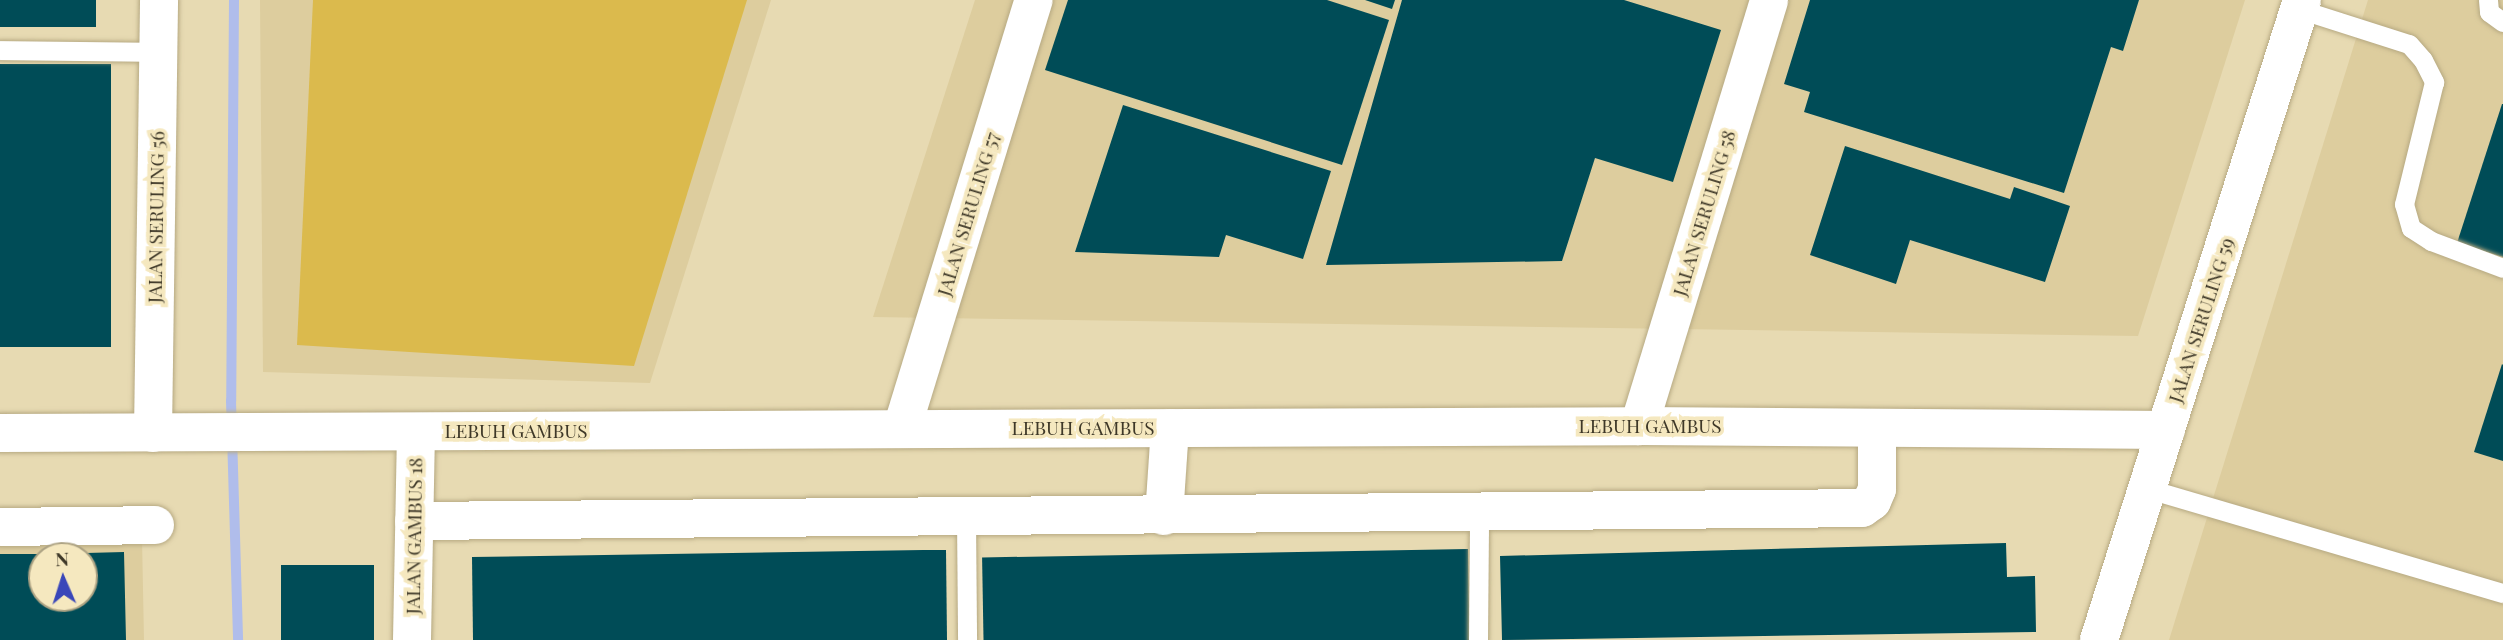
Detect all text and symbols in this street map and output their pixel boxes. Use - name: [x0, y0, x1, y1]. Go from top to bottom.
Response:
- street label: JALAN SERULING 58: [1668, 127, 1740, 299]
- street label: JALAN SERULING 57: [932, 129, 1004, 299]
- street label: JALAN SERULING 56: [143, 131, 169, 303]
- street label: JALAN SERULING 59: [2164, 235, 2238, 405]
- street label: LEBUH GAMBUS: [1579, 415, 1721, 437]
- street label: LEBUH GAMBUS: [1012, 417, 1154, 439]
- street label: LEBUH GAMBUS: [445, 420, 587, 442]
- street label: JALAN GAMBUS 18: [401, 458, 427, 614]
- north arrow: [28, 542, 98, 612]
- text: N: [54, 545, 70, 571]

